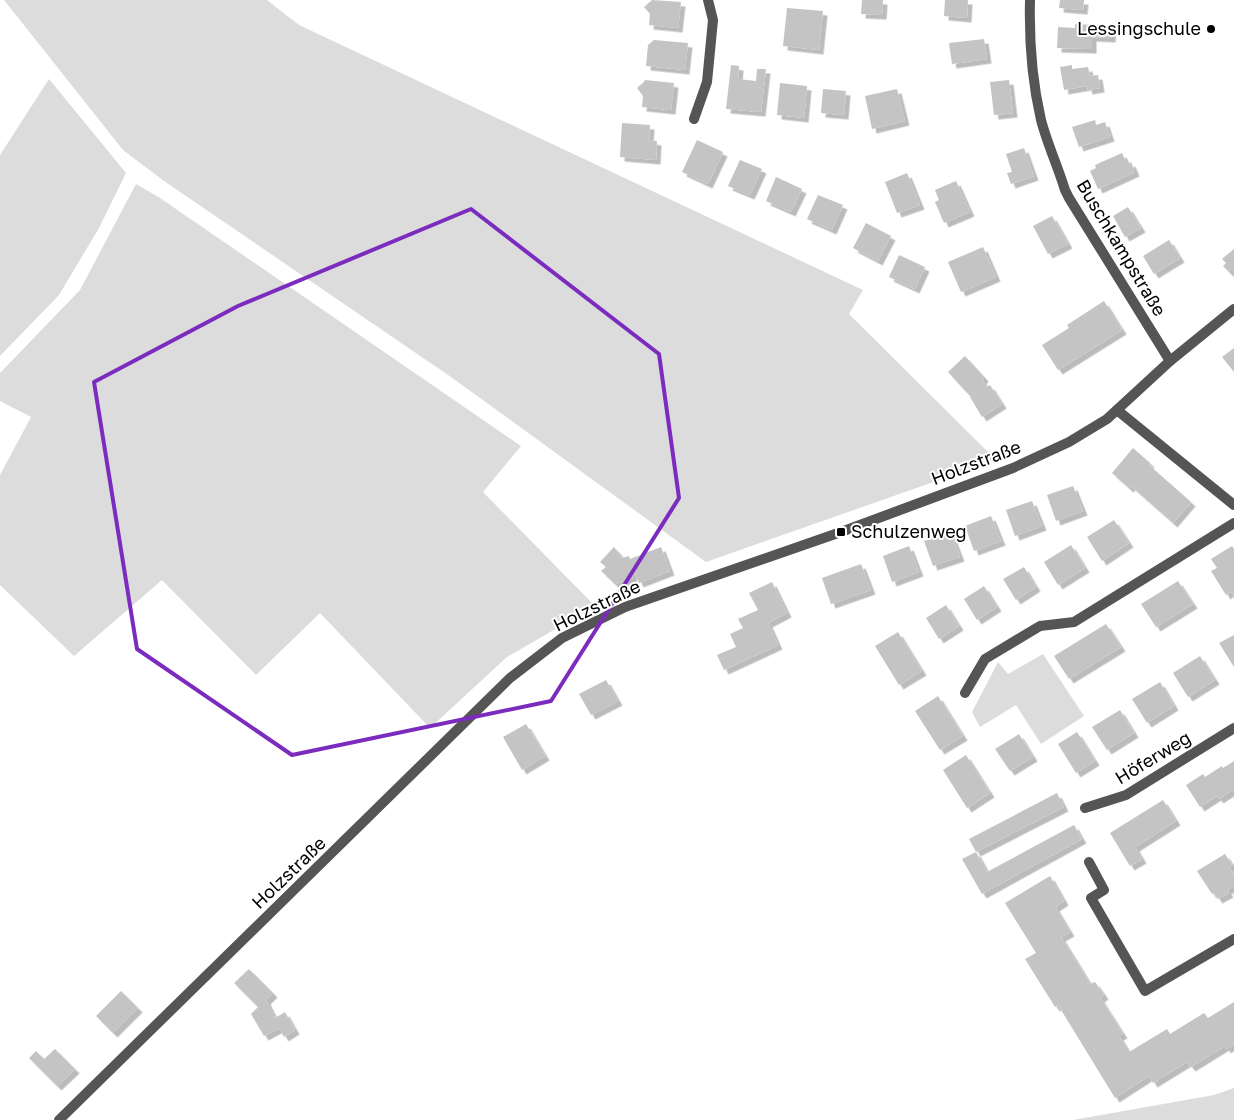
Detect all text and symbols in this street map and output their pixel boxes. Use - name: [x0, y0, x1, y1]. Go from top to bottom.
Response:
- place label: Lessingschule: [1077, 17, 1201, 39]
- marker: Lessingschule: [1205, 23, 1217, 35]
- street label: Buschkampstraße: [1072, 175, 1171, 320]
- street label: Holzstraße: [928, 435, 1024, 489]
- place label: Schulzenweg: [851, 520, 967, 542]
- marker: Schulzenweg: [835, 526, 847, 538]
- street label: Holzstraße: [549, 575, 644, 636]
- street label: Höferweg: [1111, 726, 1194, 788]
- street label: Holzstraße: [247, 832, 330, 913]

